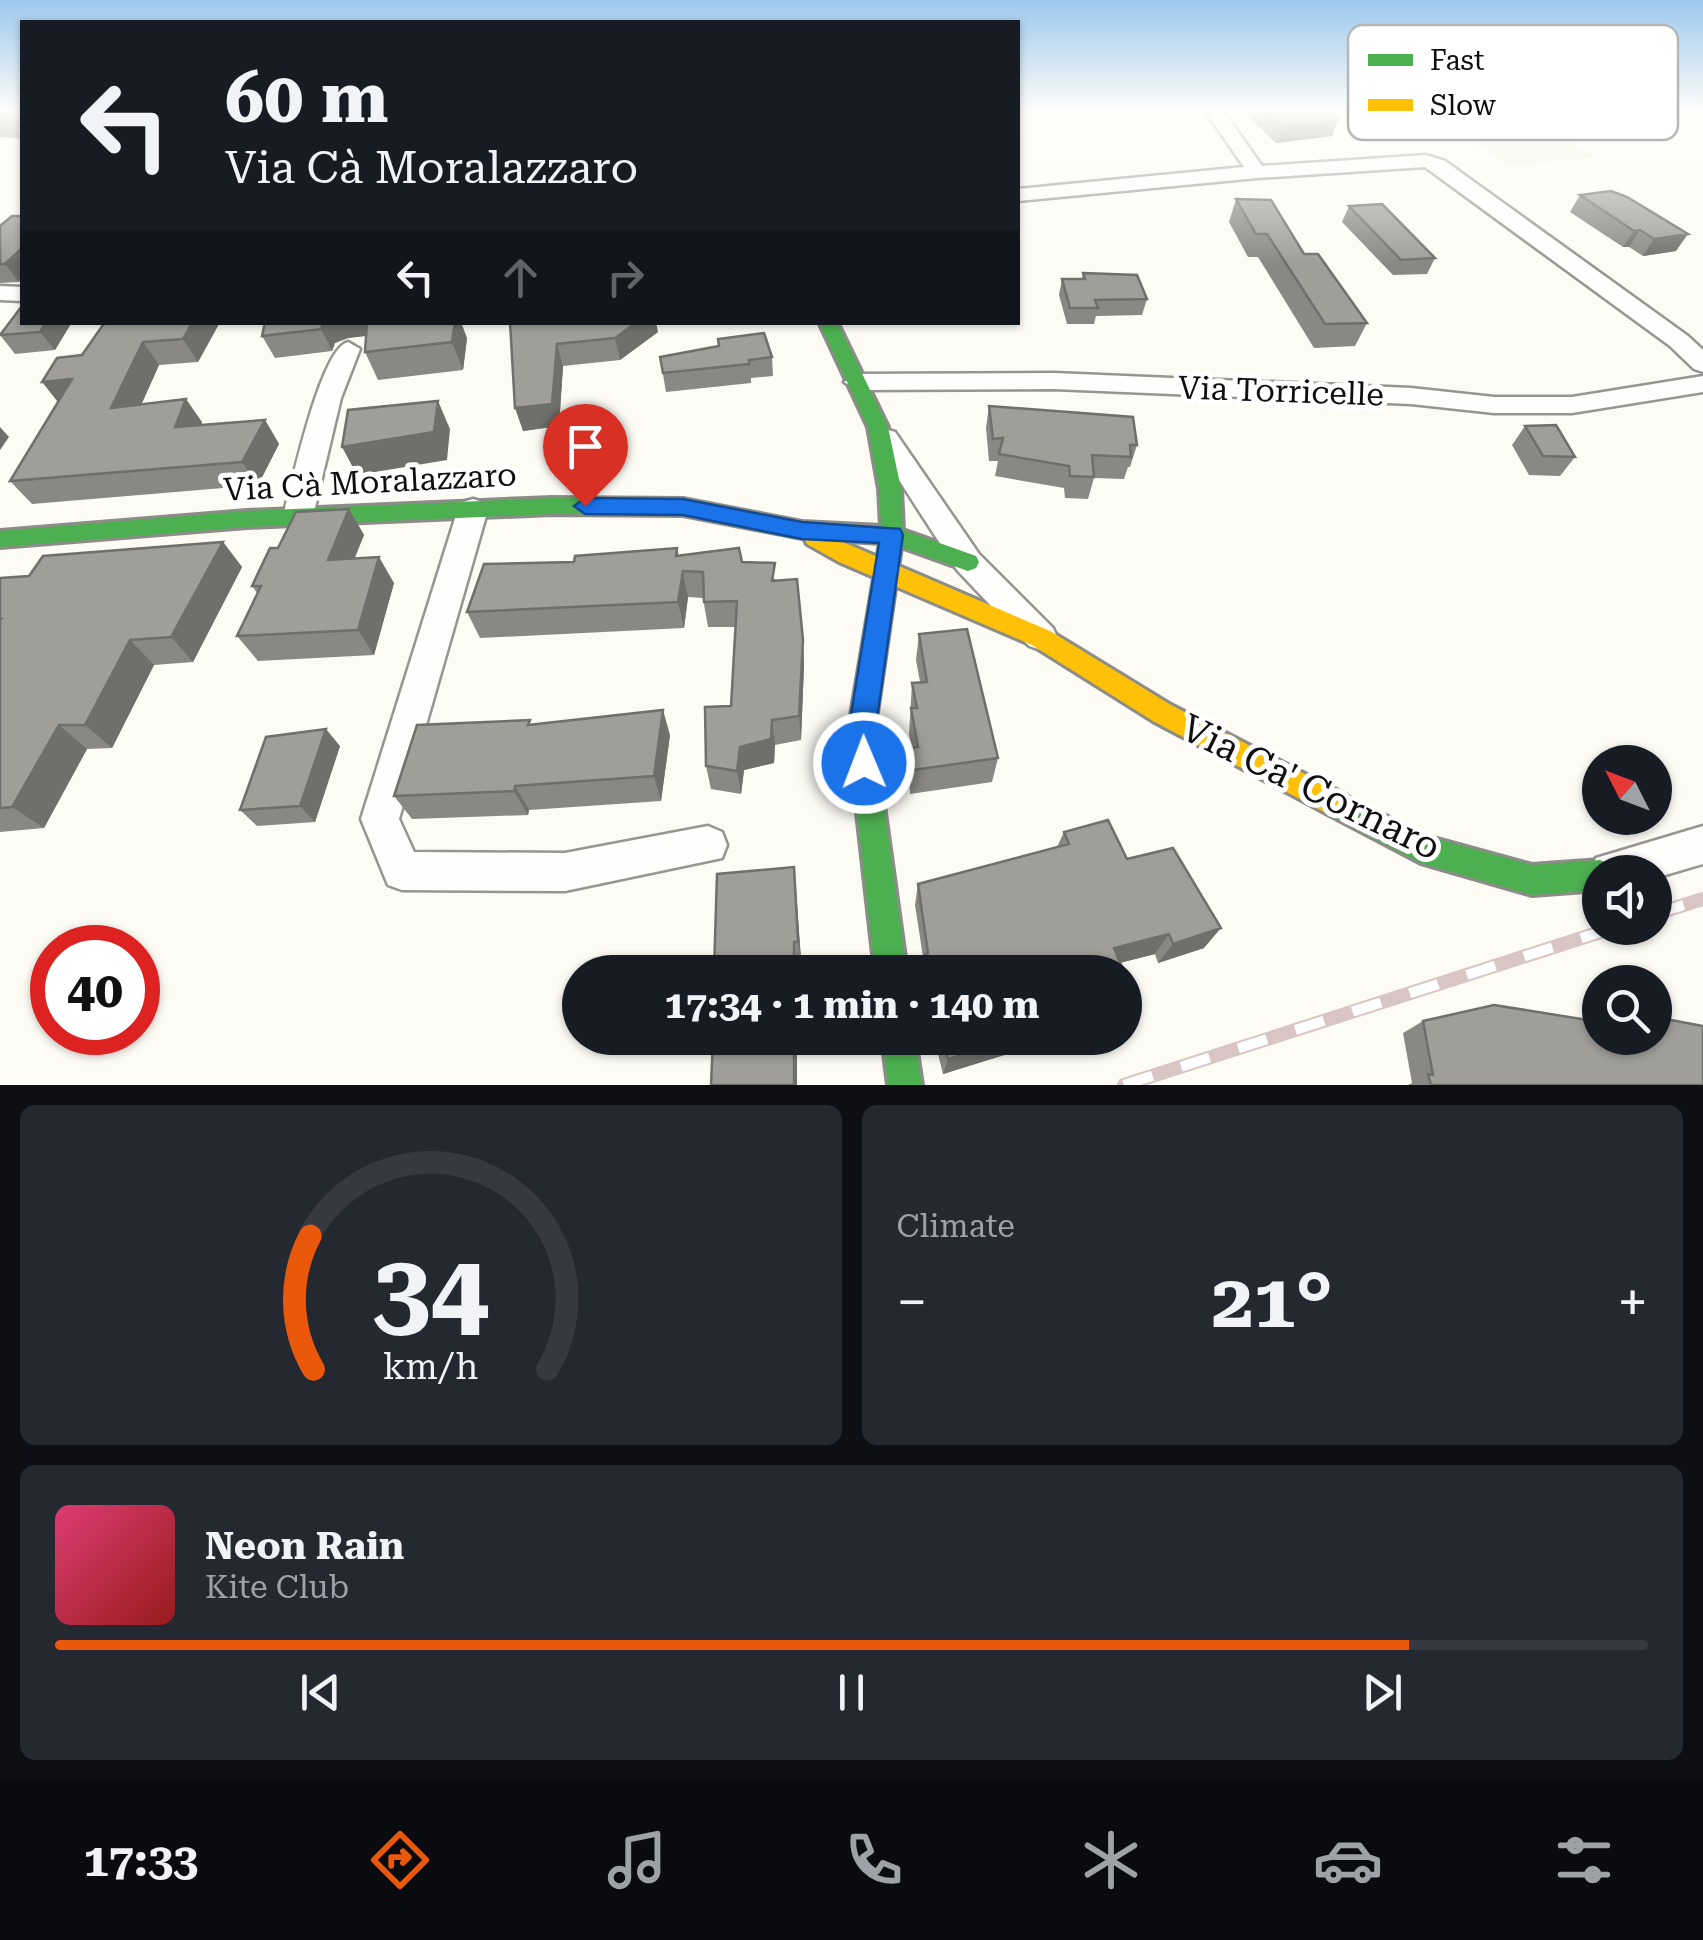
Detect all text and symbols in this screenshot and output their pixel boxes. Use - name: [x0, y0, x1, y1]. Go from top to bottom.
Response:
- legend: [1348, 25, 1678, 140]
- text: Fast: [1430, 44, 1484, 77]
- text: 60 m: [225, 57, 389, 139]
- icon: left: [60, 60, 190, 190]
- text: Slow: [1430, 89, 1497, 122]
- text: Via Cà Moralazzaro: [225, 141, 638, 194]
- icon: left: [388, 250, 443, 305]
- icon: ahead: [493, 250, 548, 305]
- icon: right: [598, 250, 653, 305]
- street label: Via Torricelle: [1177, 368, 1385, 414]
- pin: [543, 404, 628, 507]
- icon: arrive: [558, 419, 613, 474]
- street label: Via Cà Moralazzaro: [222, 455, 518, 509]
- street label: Via Ca' Cornaro: [1174, 705, 1448, 869]
- position arrow: [812, 711, 916, 815]
- north arrow: [1582, 745, 1672, 835]
- map controls: [1582, 745, 1672, 1055]
- button: sound: [1582, 855, 1672, 945]
- speed limit sign: 40: [30, 925, 160, 1055]
- button: search: [1582, 965, 1672, 1055]
- text: 17:34 · 1 min · 140 m: [665, 983, 1039, 1027]
- text: Climate: [897, 1207, 1015, 1245]
- text: 34: [373, 1231, 489, 1352]
- text: 21°: [1212, 1257, 1333, 1345]
- text: −: [897, 1270, 927, 1334]
- text: +: [1617, 1270, 1648, 1334]
- text: km/h: [383, 1346, 479, 1388]
- text: Neon Rain: [205, 1524, 404, 1568]
- text: Kite Club: [205, 1568, 349, 1606]
- icon: previous: [293, 1665, 348, 1720]
- icon: pause: [824, 1665, 879, 1720]
- icon: next: [1355, 1665, 1410, 1720]
- icon: directions: [365, 1825, 435, 1895]
- icon: music: [602, 1825, 672, 1895]
- icon: phone: [839, 1825, 909, 1895]
- icon: climate: [1076, 1825, 1146, 1895]
- icon: car: [1313, 1825, 1383, 1895]
- icon: filters: [1549, 1825, 1619, 1895]
- text: 17:33: [83, 1834, 198, 1887]

